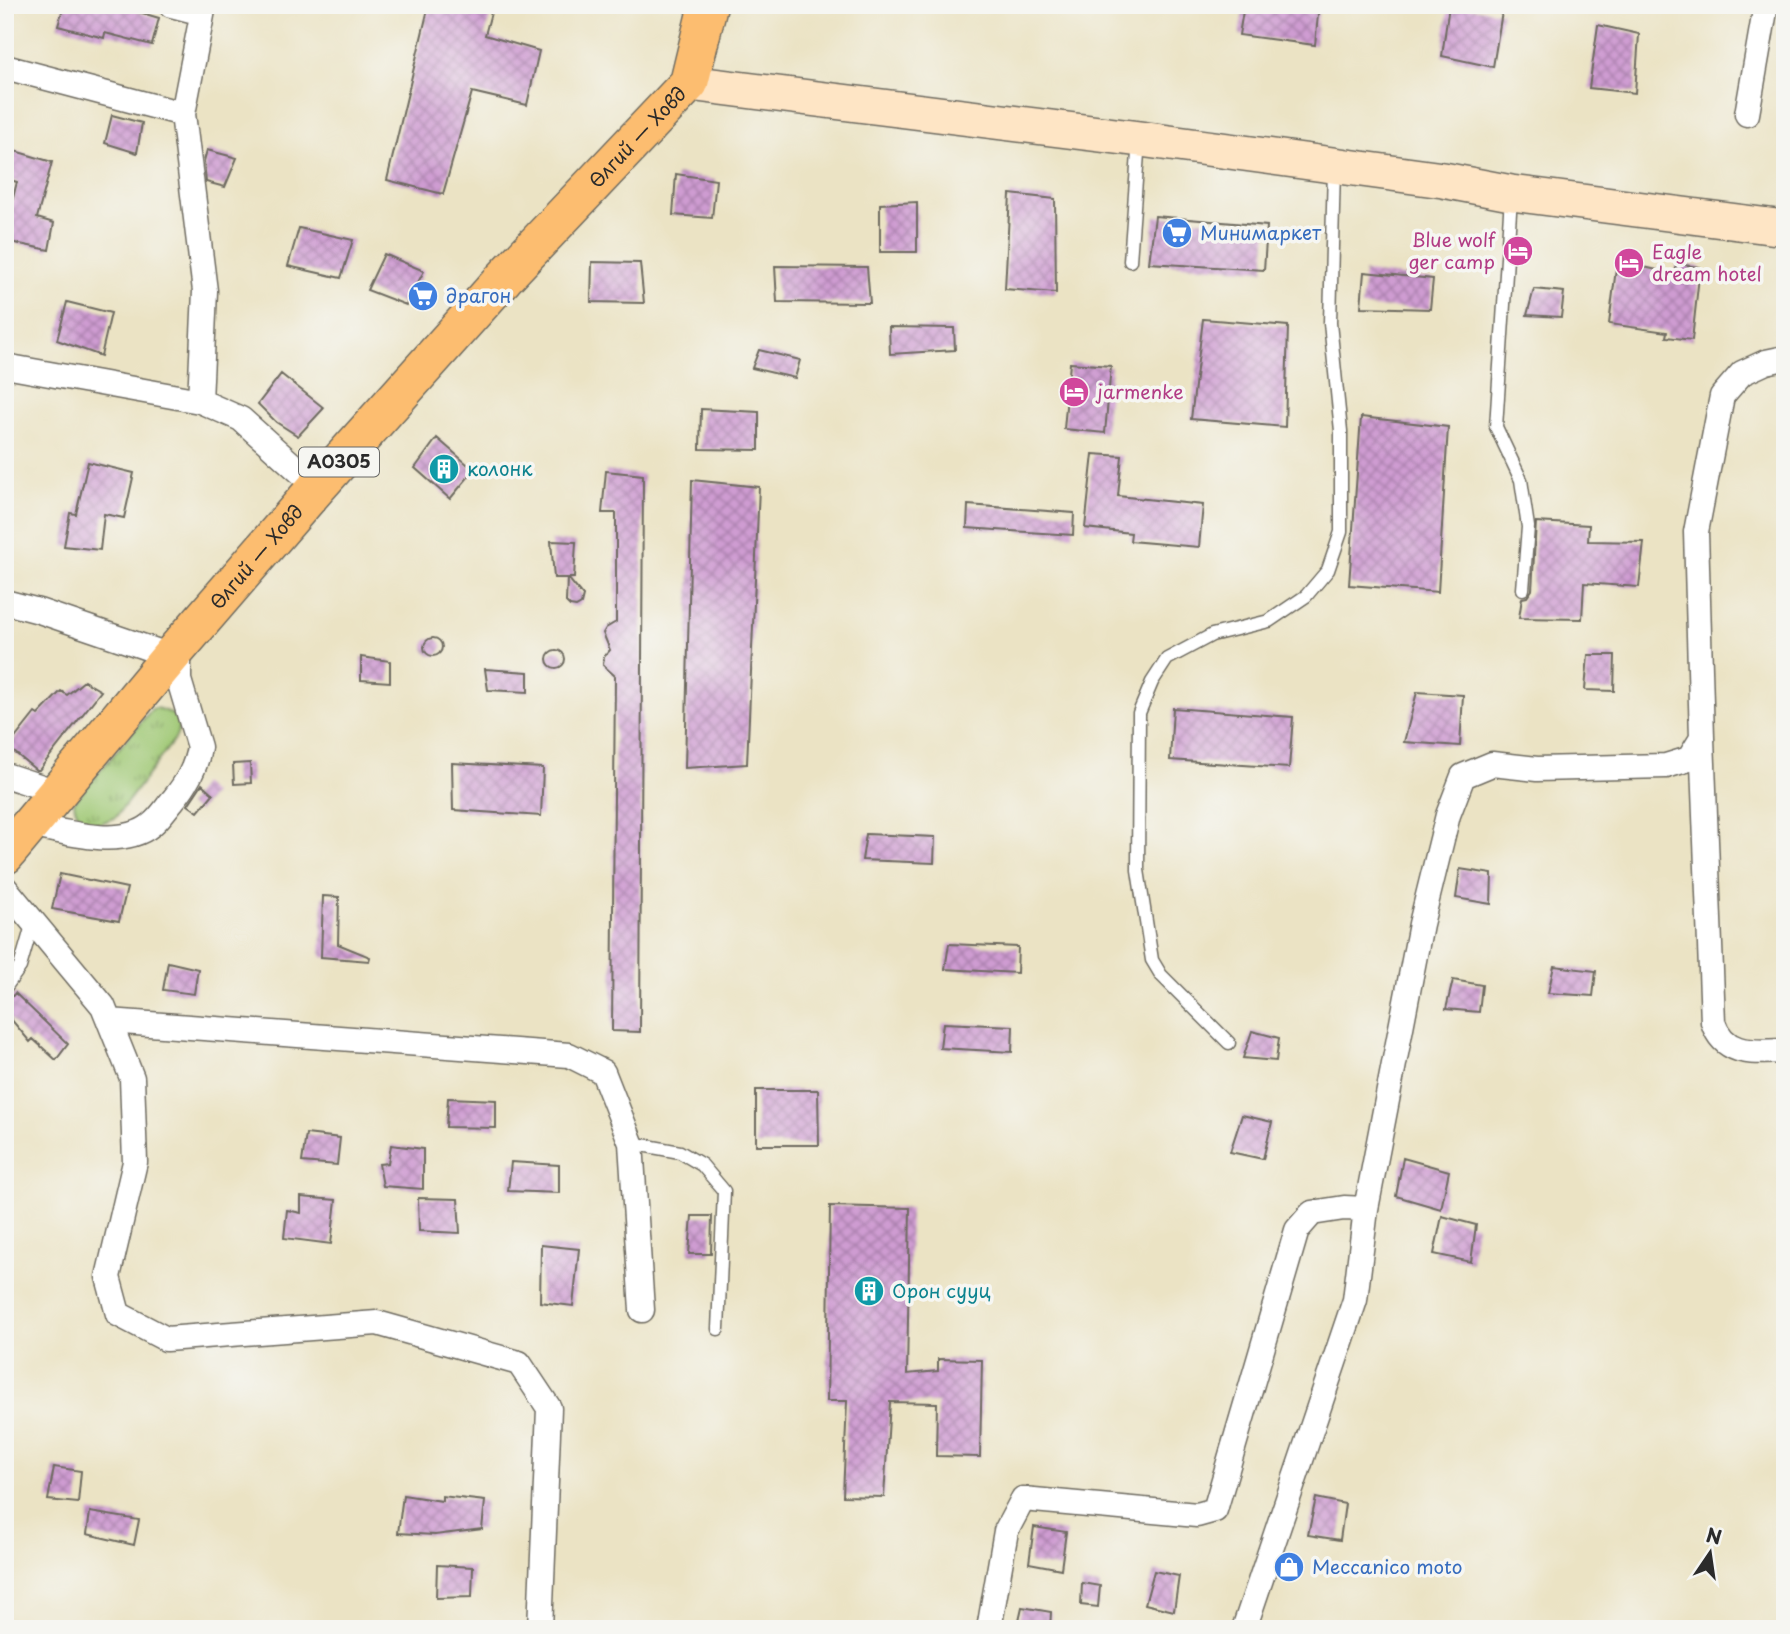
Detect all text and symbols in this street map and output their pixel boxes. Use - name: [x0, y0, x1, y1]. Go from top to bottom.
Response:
- street label: Өлгий — Ховд: [582, 80, 692, 194]
- supermarket icon: Минимаркет: [1160, 216, 1194, 250]
- place label: Минимаркет: [1200, 218, 1322, 246]
- place label: Blue wolf ger camp: [1409, 225, 1496, 275]
- hotel icon: Blue wolf ger camp: [1501, 234, 1535, 268]
- place label: Eagle dream hotel: [1652, 237, 1762, 287]
- hotel icon: Eagle dream hotel: [1612, 246, 1646, 280]
- supermarket icon: драгон: [406, 279, 440, 313]
- place label: драгон: [446, 281, 511, 309]
- hotel icon: jarmenke: [1057, 375, 1091, 409]
- place label: jarmenke: [1095, 377, 1184, 405]
- road number: A0305: [299, 448, 379, 476]
- building icon: колонк: [427, 452, 461, 486]
- place label: колонк: [467, 454, 533, 482]
- street label: Өлгий — Ховд: [203, 498, 309, 615]
- building icon: Орон сууц: [852, 1274, 886, 1308]
- place label: Орон сууц: [892, 1276, 991, 1304]
- north arrow: [1674, 1518, 1744, 1588]
- text: N: [1704, 1520, 1725, 1551]
- shop icon: Meccanico moto: [1272, 1550, 1306, 1584]
- place label: Meccanico moto: [1312, 1552, 1463, 1580]

